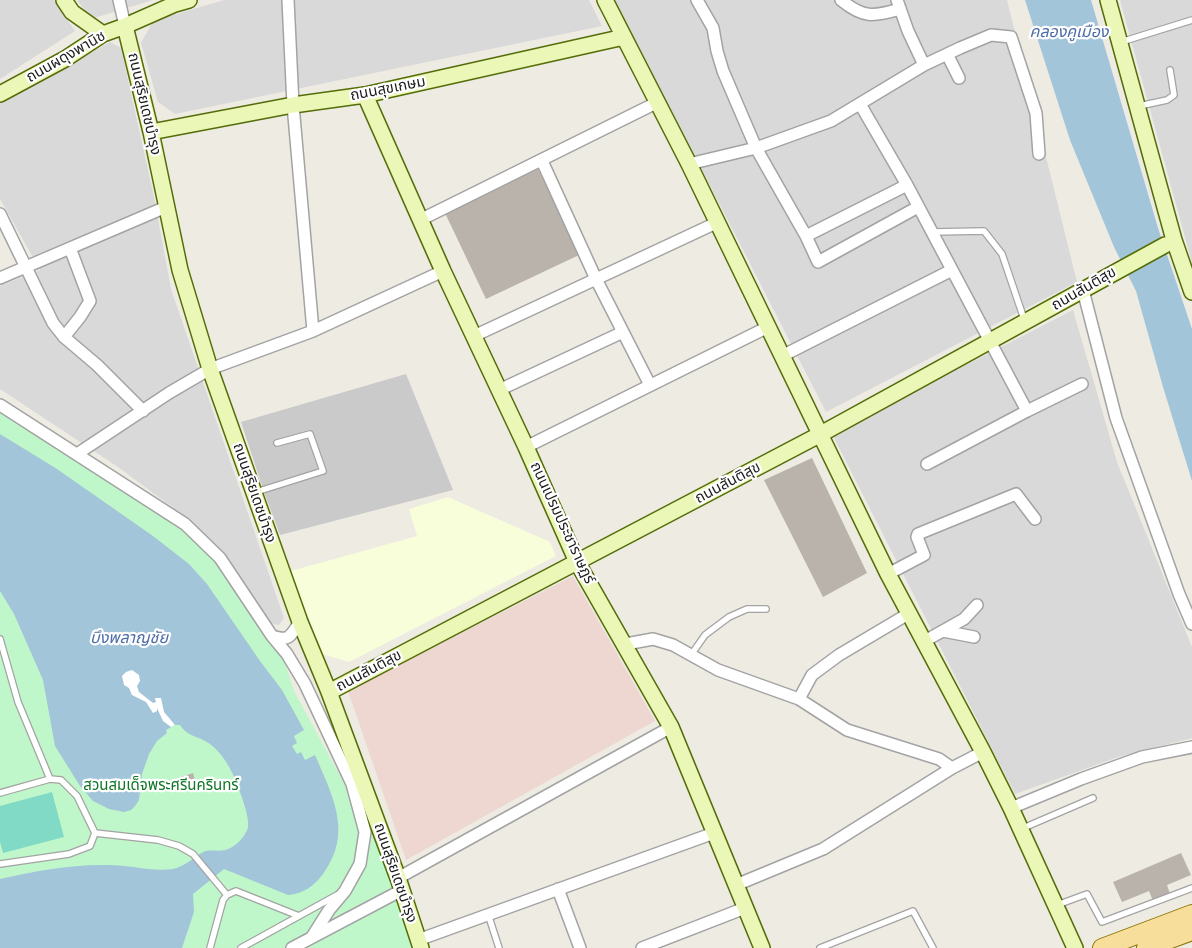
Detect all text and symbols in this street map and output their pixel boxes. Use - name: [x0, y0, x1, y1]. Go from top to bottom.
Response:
- water label: คลองคูเมือง: [1030, 23, 1108, 43]
- street label: ถนนผดุงพานิช: [23, 27, 109, 87]
- street label: ถนนสุริยเดชบำรุง: [123, 51, 165, 157]
- street label: ถนนสุขเกษม: [349, 73, 427, 105]
- street label: ถนนสันติสุข: [1049, 263, 1119, 315]
- street label: ถนนสุริยเดชบำรุง: [228, 441, 280, 545]
- street label: ถนนสันติสุข: [692, 458, 764, 508]
- street label: ถนนเปรมประชาราษฏร์: [526, 459, 598, 587]
- water label: บึงพลาญชัย: [90, 629, 168, 649]
- street label: ถนนสันติสุข: [333, 646, 405, 696]
- park label: สวนสมเด็จพระศรีนครินทร์: [83, 777, 239, 795]
- street label: ถนนสุริยเดชบำรุง: [369, 821, 421, 925]

